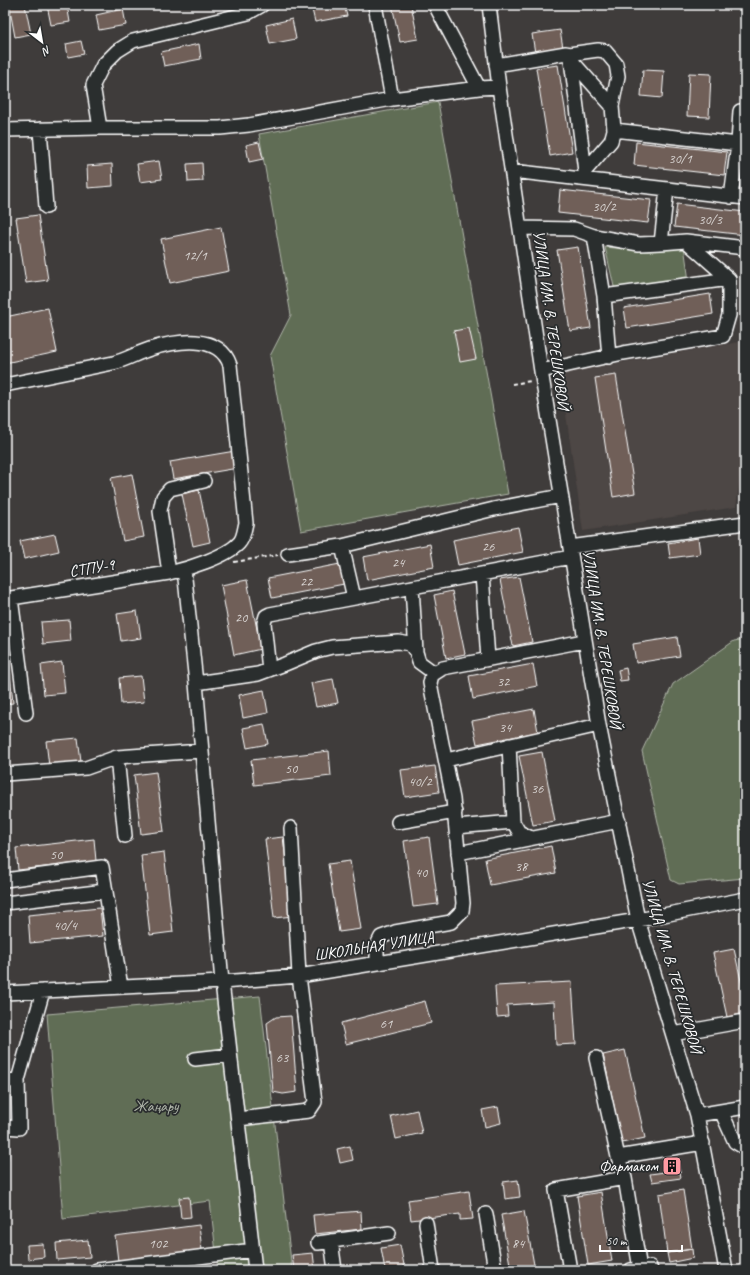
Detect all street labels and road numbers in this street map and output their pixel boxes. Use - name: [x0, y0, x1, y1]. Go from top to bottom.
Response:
- street label: УЛИЦА ИМ. В. ТЕРЕШКОВОЙ: [529, 229, 574, 414]
- street label: УЛИЦА ИМ. В. ТЕРЕШКОВОЙ: [578, 548, 626, 733]
- street label: СТПУ-9: [68, 554, 118, 581]
- street label: УЛИЦА ИМ. В. ТЕРЕШКОВОЙ: [637, 876, 707, 1058]
- street label: ШКОЛЬНАЯ УЛИЦА: [313, 927, 436, 965]

